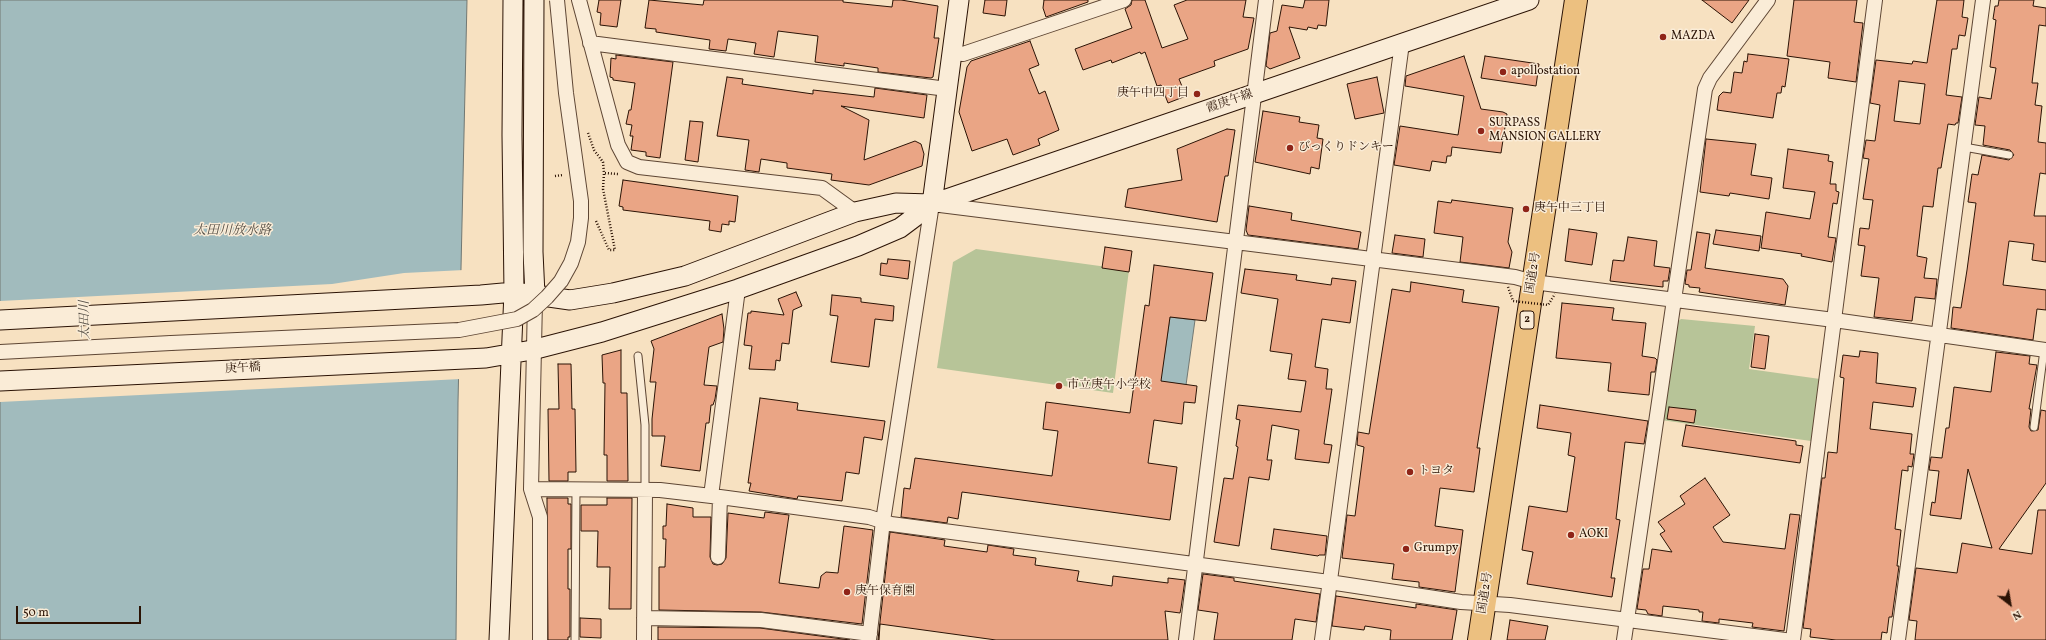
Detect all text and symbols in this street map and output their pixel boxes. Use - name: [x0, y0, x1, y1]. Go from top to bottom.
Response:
- place label: MAZDA: [1671, 30, 1715, 44]
- marker: MAZDA: [1658, 32, 1668, 42]
- place label: apollostation: [1511, 65, 1580, 79]
- marker: apollostation: [1498, 67, 1508, 77]
- place label: 庚午中四丁目: [1117, 87, 1189, 101]
- street label: 霞庚午線: [1205, 87, 1255, 117]
- marker: 庚午中四丁目: [1192, 89, 1202, 99]
- place label: SURPASS MANSION GALLERY: [1489, 117, 1601, 145]
- marker: SURPASS MANSION GALLERY: [1476, 126, 1486, 136]
- place label: びっくりドンキー: [1298, 141, 1394, 155]
- marker: びっくりドンキー: [1285, 143, 1295, 153]
- place label: 庚午中三丁目: [1534, 202, 1606, 216]
- marker: 庚午中三丁目: [1521, 204, 1531, 214]
- water label: 太田川放水路: [193, 224, 271, 240]
- street label: 国道2号: [1524, 251, 1544, 295]
- water label: 太田川: [78, 300, 94, 340]
- road number: 2: [1520, 311, 1534, 329]
- street label: 庚午橋: [225, 361, 261, 377]
- place label: 市立庚午小学校: [1067, 379, 1151, 393]
- marker: 市立庚午小学校: [1054, 381, 1064, 391]
- place label: トヨタ: [1418, 465, 1454, 479]
- marker: トヨタ: [1405, 467, 1415, 477]
- place label: AOKI: [1579, 528, 1608, 542]
- marker: AOKI: [1566, 530, 1576, 540]
- place label: Grumpy: [1414, 542, 1458, 556]
- marker: Grumpy: [1401, 544, 1411, 554]
- street label: 国道2号: [1476, 571, 1496, 615]
- north arrow: [1990, 584, 2030, 624]
- place label: 庚午保育園: [855, 585, 915, 599]
- marker: 庚午保育園: [842, 587, 852, 597]
- scale bar: [18, 598, 143, 624]
- text: 50 m: [23, 605, 49, 621]
- text: N: [2009, 606, 2024, 623]

